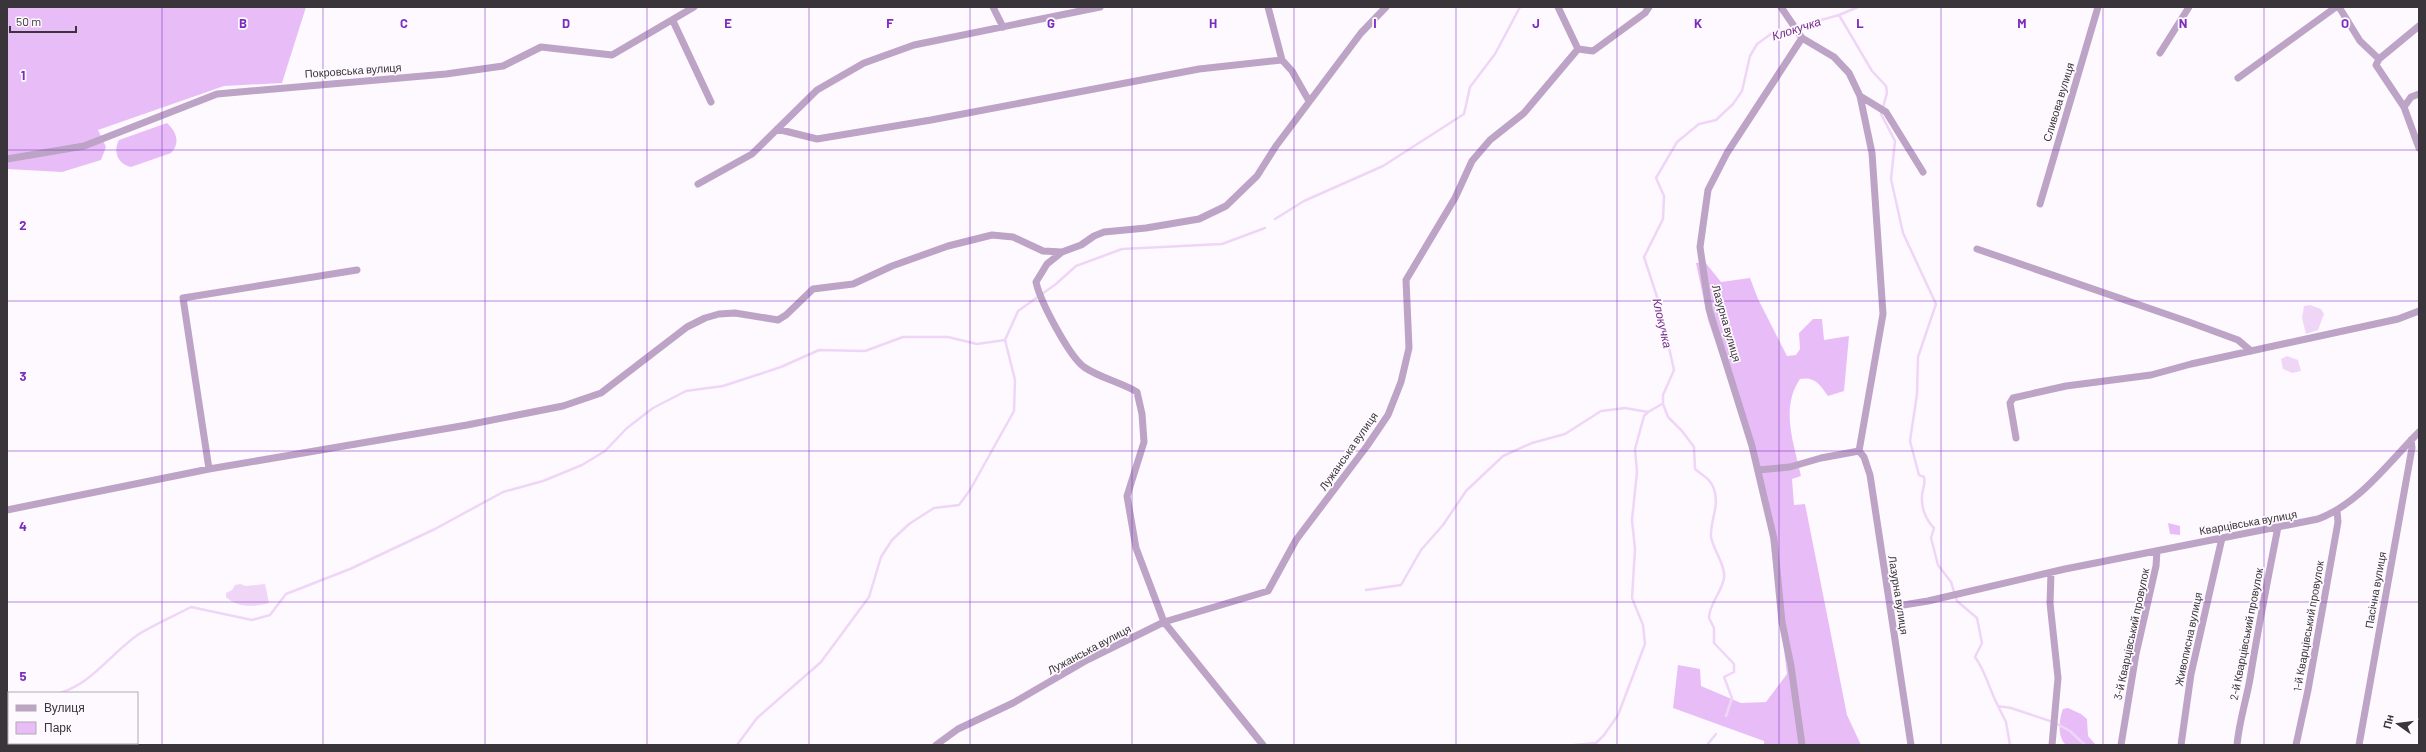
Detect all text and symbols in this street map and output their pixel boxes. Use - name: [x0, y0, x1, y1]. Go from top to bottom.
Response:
- scale bar: [10, 8, 76, 34]
- water label: Клокучка: [1770, 13, 1823, 43]
- text: 50 m: [16, 14, 41, 28]
- text: B: [239, 15, 247, 31]
- text: C: [400, 15, 408, 31]
- text: D: [562, 15, 570, 31]
- text: E: [724, 15, 732, 31]
- text: F: [886, 15, 894, 31]
- text: G: [1047, 15, 1055, 31]
- text: H: [1209, 15, 1217, 31]
- text: I: [1373, 15, 1377, 31]
- text: J: [1532, 15, 1540, 31]
- text: K: [1694, 15, 1702, 31]
- text: L: [1856, 15, 1864, 31]
- text: M: [2017, 15, 2027, 31]
- text: N: [2179, 15, 2187, 31]
- text: O: [2341, 15, 2349, 31]
- street label: Покровська вулиця: [304, 60, 402, 80]
- street label: Сливова вулиця: [2040, 61, 2076, 143]
- text: 1: [21, 67, 25, 83]
- text: 2: [19, 217, 27, 233]
- street label: Лазурна вулиця: [1710, 283, 1744, 363]
- water label: Клокучка: [1649, 297, 1676, 350]
- text: 3: [19, 368, 27, 384]
- street label: Лужанська вулиця: [1316, 409, 1380, 493]
- street label: Кварцівська вулиця: [2198, 507, 2298, 537]
- text: 4: [19, 518, 27, 534]
- street label: Пасічна вулиця: [2362, 551, 2388, 629]
- street label: Лазурна вулиця: [1886, 555, 1912, 635]
- street label: 1-й Кварцівський провулок: [2290, 559, 2326, 692]
- street label: 3-й Кварцівський провулок: [2111, 567, 2151, 701]
- street label: 2-й Кварцівський провулок: [2227, 567, 2265, 701]
- street label: Живописна вулиця: [2172, 591, 2204, 687]
- street label: Лужанська вулиця: [1045, 621, 1133, 677]
- text: 5: [19, 668, 27, 684]
- legend: [8, 692, 138, 744]
- text: Вулиця: [44, 700, 85, 715]
- north arrow: [2378, 704, 2418, 744]
- text: Пн: [2380, 713, 2396, 730]
- text: Парк: [44, 720, 72, 735]

